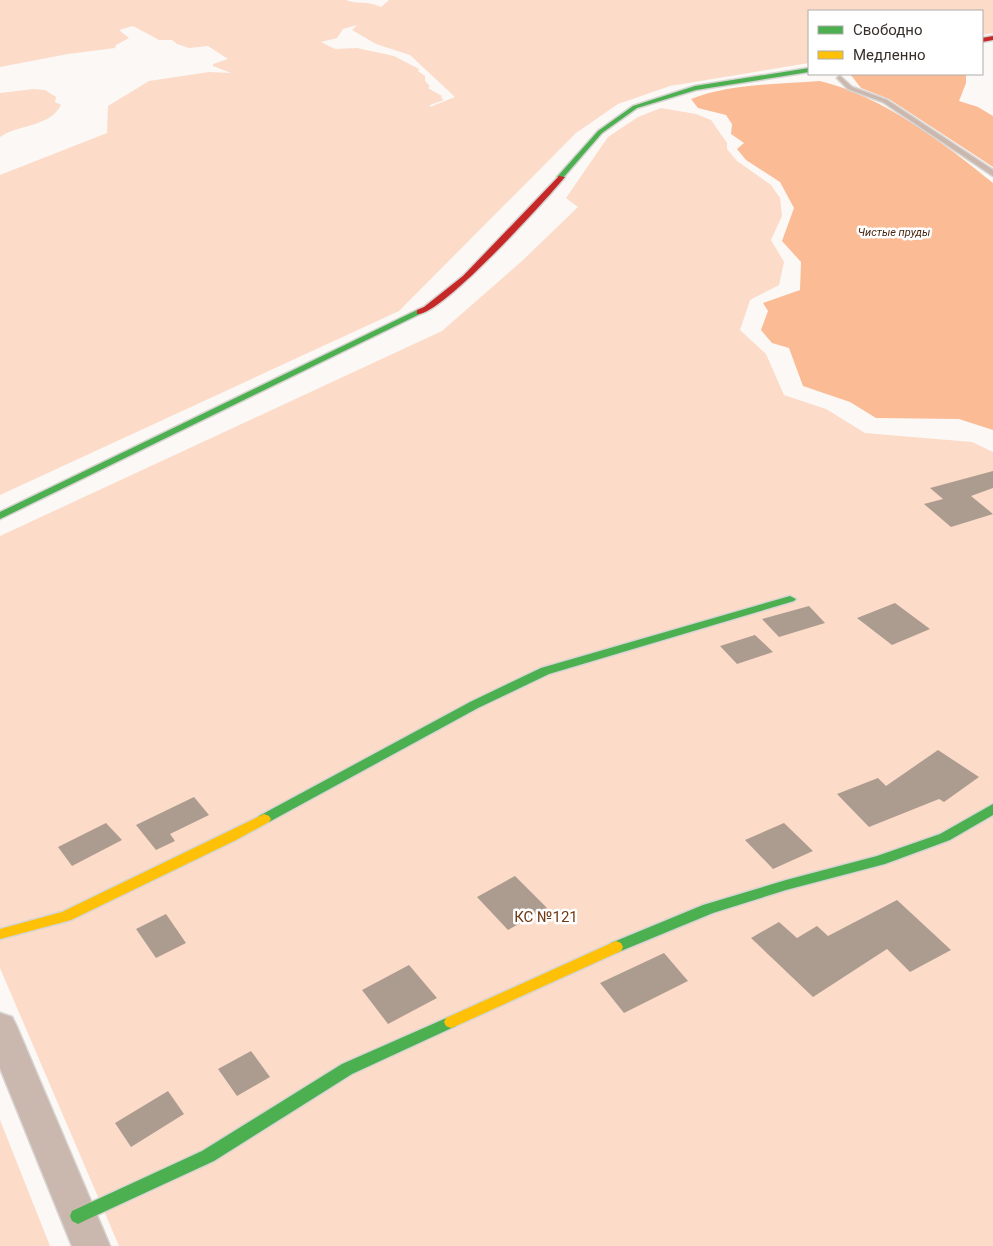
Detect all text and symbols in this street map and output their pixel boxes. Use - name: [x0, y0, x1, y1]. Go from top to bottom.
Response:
- legend: [808, 10, 983, 75]
- text: Свободно: [853, 21, 922, 39]
- text: Медленно: [853, 46, 926, 64]
- water label: Чистые пруды: [858, 226, 930, 239]
- park label: КС №121: [514, 908, 578, 926]

